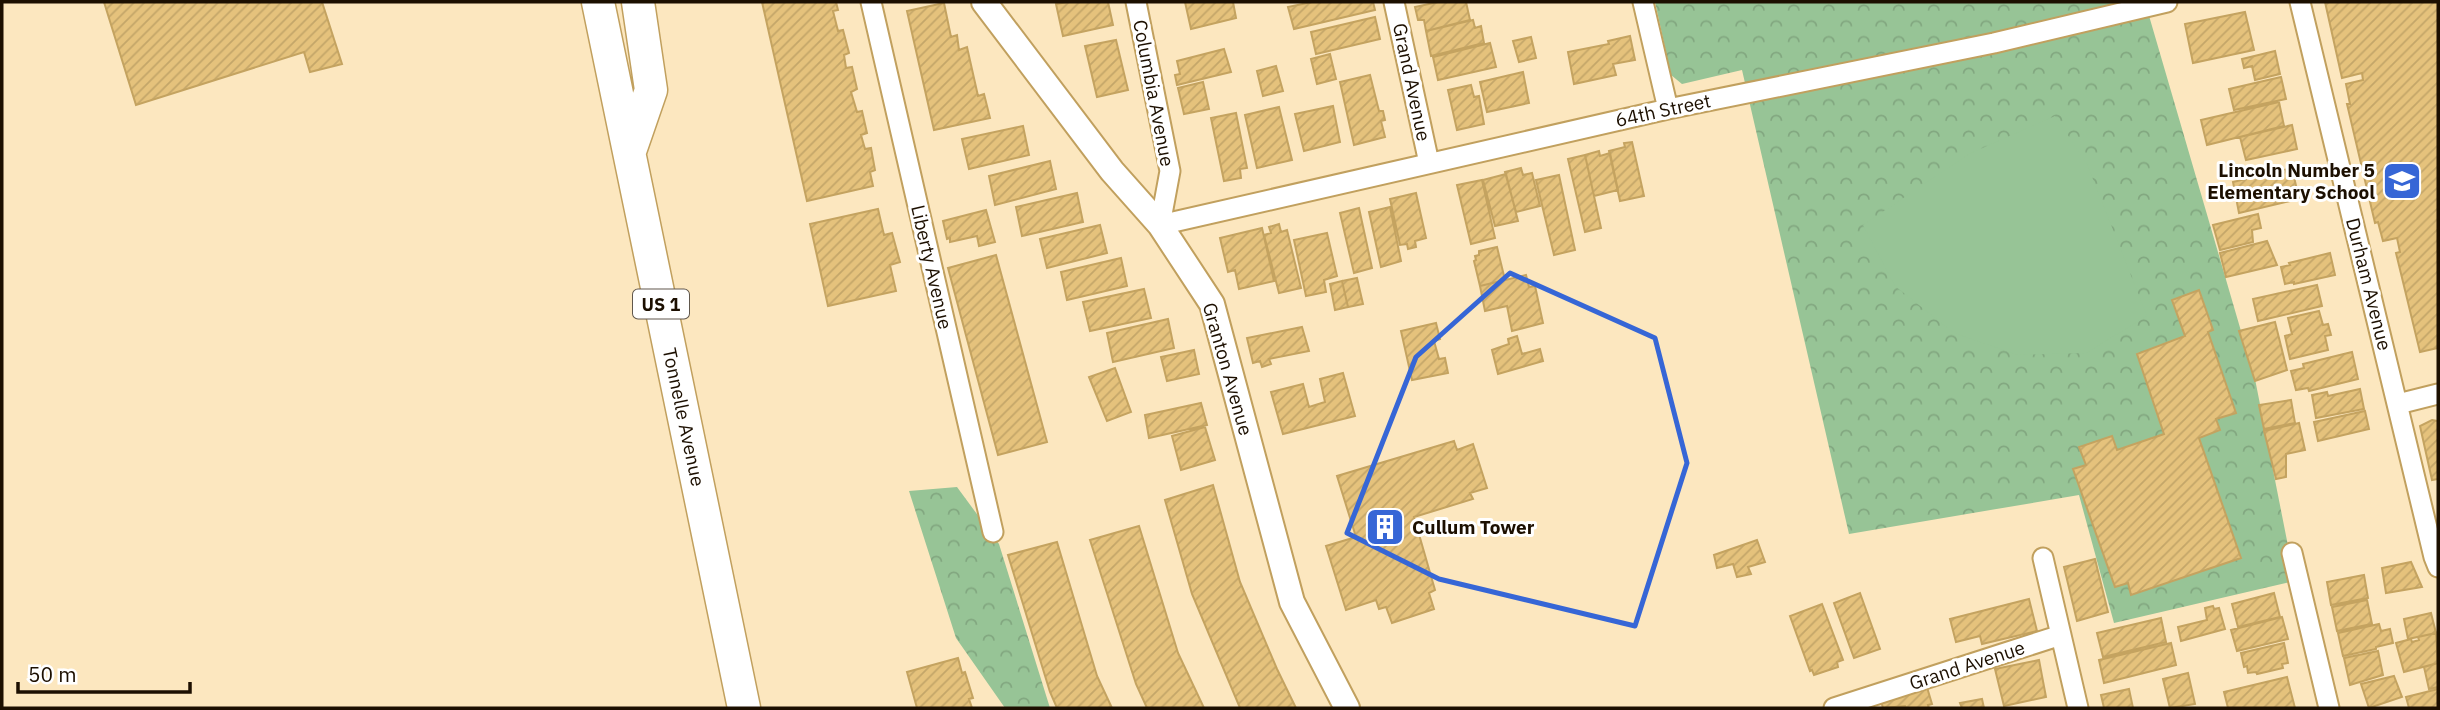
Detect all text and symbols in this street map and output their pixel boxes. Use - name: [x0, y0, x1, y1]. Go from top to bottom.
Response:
- street label: Columbia Avenue: [1128, 18, 1180, 168]
- street label: Grand Avenue: [1388, 21, 1436, 143]
- street label: 64th Street: [1613, 88, 1713, 132]
- place label: Lincoln Number 5 Elementary School: [2207, 158, 2375, 204]
- school or university icon: Lincoln Number 5 Elementary School: [2381, 160, 2423, 202]
- street label: Liberty Avenue: [906, 202, 958, 332]
- street label: Durham Avenue: [2341, 215, 2397, 353]
- road number: US 1: [633, 290, 689, 318]
- street label: Granton Avenue: [1198, 300, 1258, 438]
- street label: Tonnelle Avenue: [658, 346, 710, 488]
- building icon: Cullum Tower: [1364, 506, 1406, 548]
- place label: Cullum Tower: [1412, 515, 1535, 539]
- street label: Grand Avenue: [1906, 635, 2028, 695]
- scale bar: [18, 650, 189, 694]
- text: 50 m: [28, 660, 77, 688]

